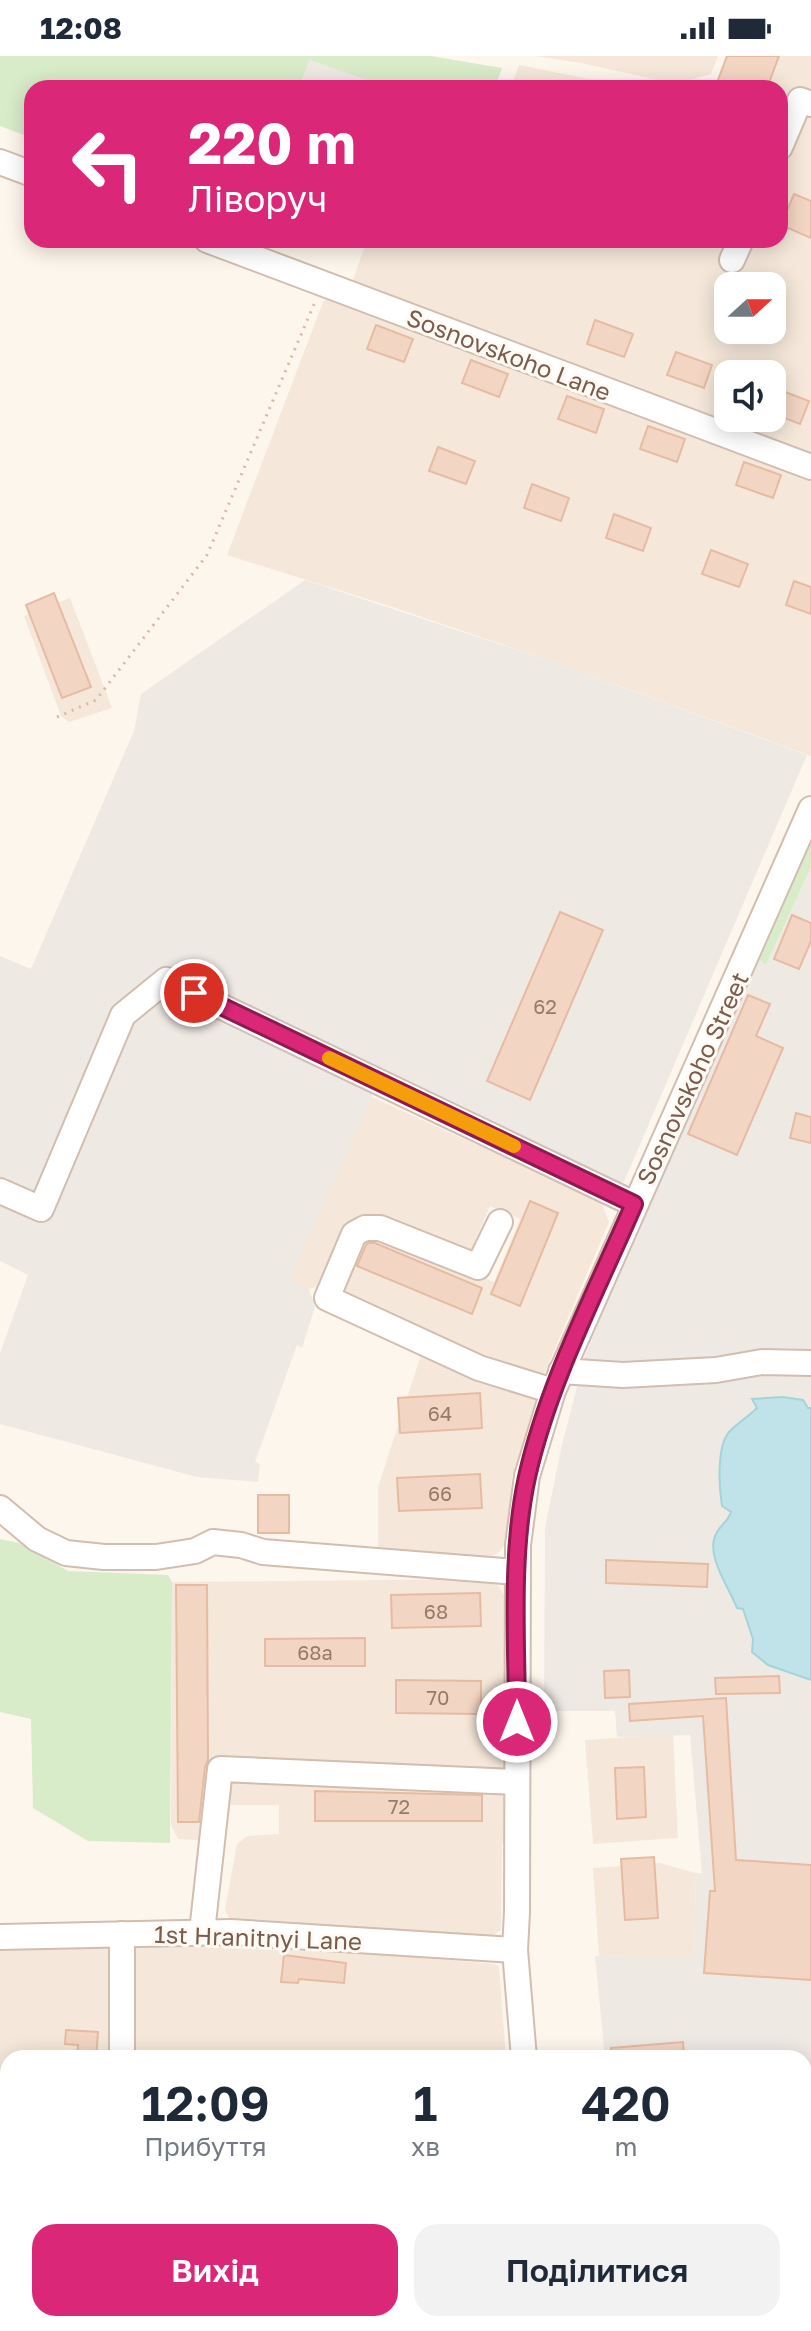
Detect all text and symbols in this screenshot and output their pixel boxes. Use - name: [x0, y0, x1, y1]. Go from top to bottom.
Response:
- text: 12:08: [40, 10, 122, 46]
- text: 220 m: [188, 109, 356, 176]
- icon: left: [56, 112, 160, 216]
- text: Ліворуч: [188, 177, 327, 220]
- north arrow: [714, 272, 786, 344]
- map controls: [714, 272, 786, 432]
- street label: Sosnovskoho Lane: [403, 302, 615, 406]
- button: sound: [714, 360, 786, 432]
- pin: [160, 959, 228, 1027]
- street label: Sosnovskoho Street: [630, 967, 754, 1189]
- icon: arrive: [172, 971, 216, 1015]
- house number: 62: [533, 994, 557, 1018]
- house number: 64: [428, 1401, 452, 1425]
- house number: 66: [428, 1481, 452, 1505]
- house number: 68: [424, 1599, 448, 1623]
- house number: 68а: [297, 1640, 333, 1664]
- position arrow: [475, 1680, 559, 1764]
- house number: 70: [427, 1685, 450, 1709]
- house number: 72: [388, 1794, 410, 1818]
- street label: 1st Hranitnyi Lane: [154, 1919, 362, 1955]
- text: 12:09: [141, 2074, 270, 2132]
- text: 1: [413, 2074, 438, 2132]
- text: 420: [581, 2074, 671, 2132]
- text: Прибуття: [144, 2131, 267, 2162]
- text: хв: [411, 2131, 440, 2162]
- text: m: [614, 2131, 637, 2162]
- button: Вихід: [32, 2224, 398, 2316]
- button: Поділитися: [414, 2224, 780, 2316]

